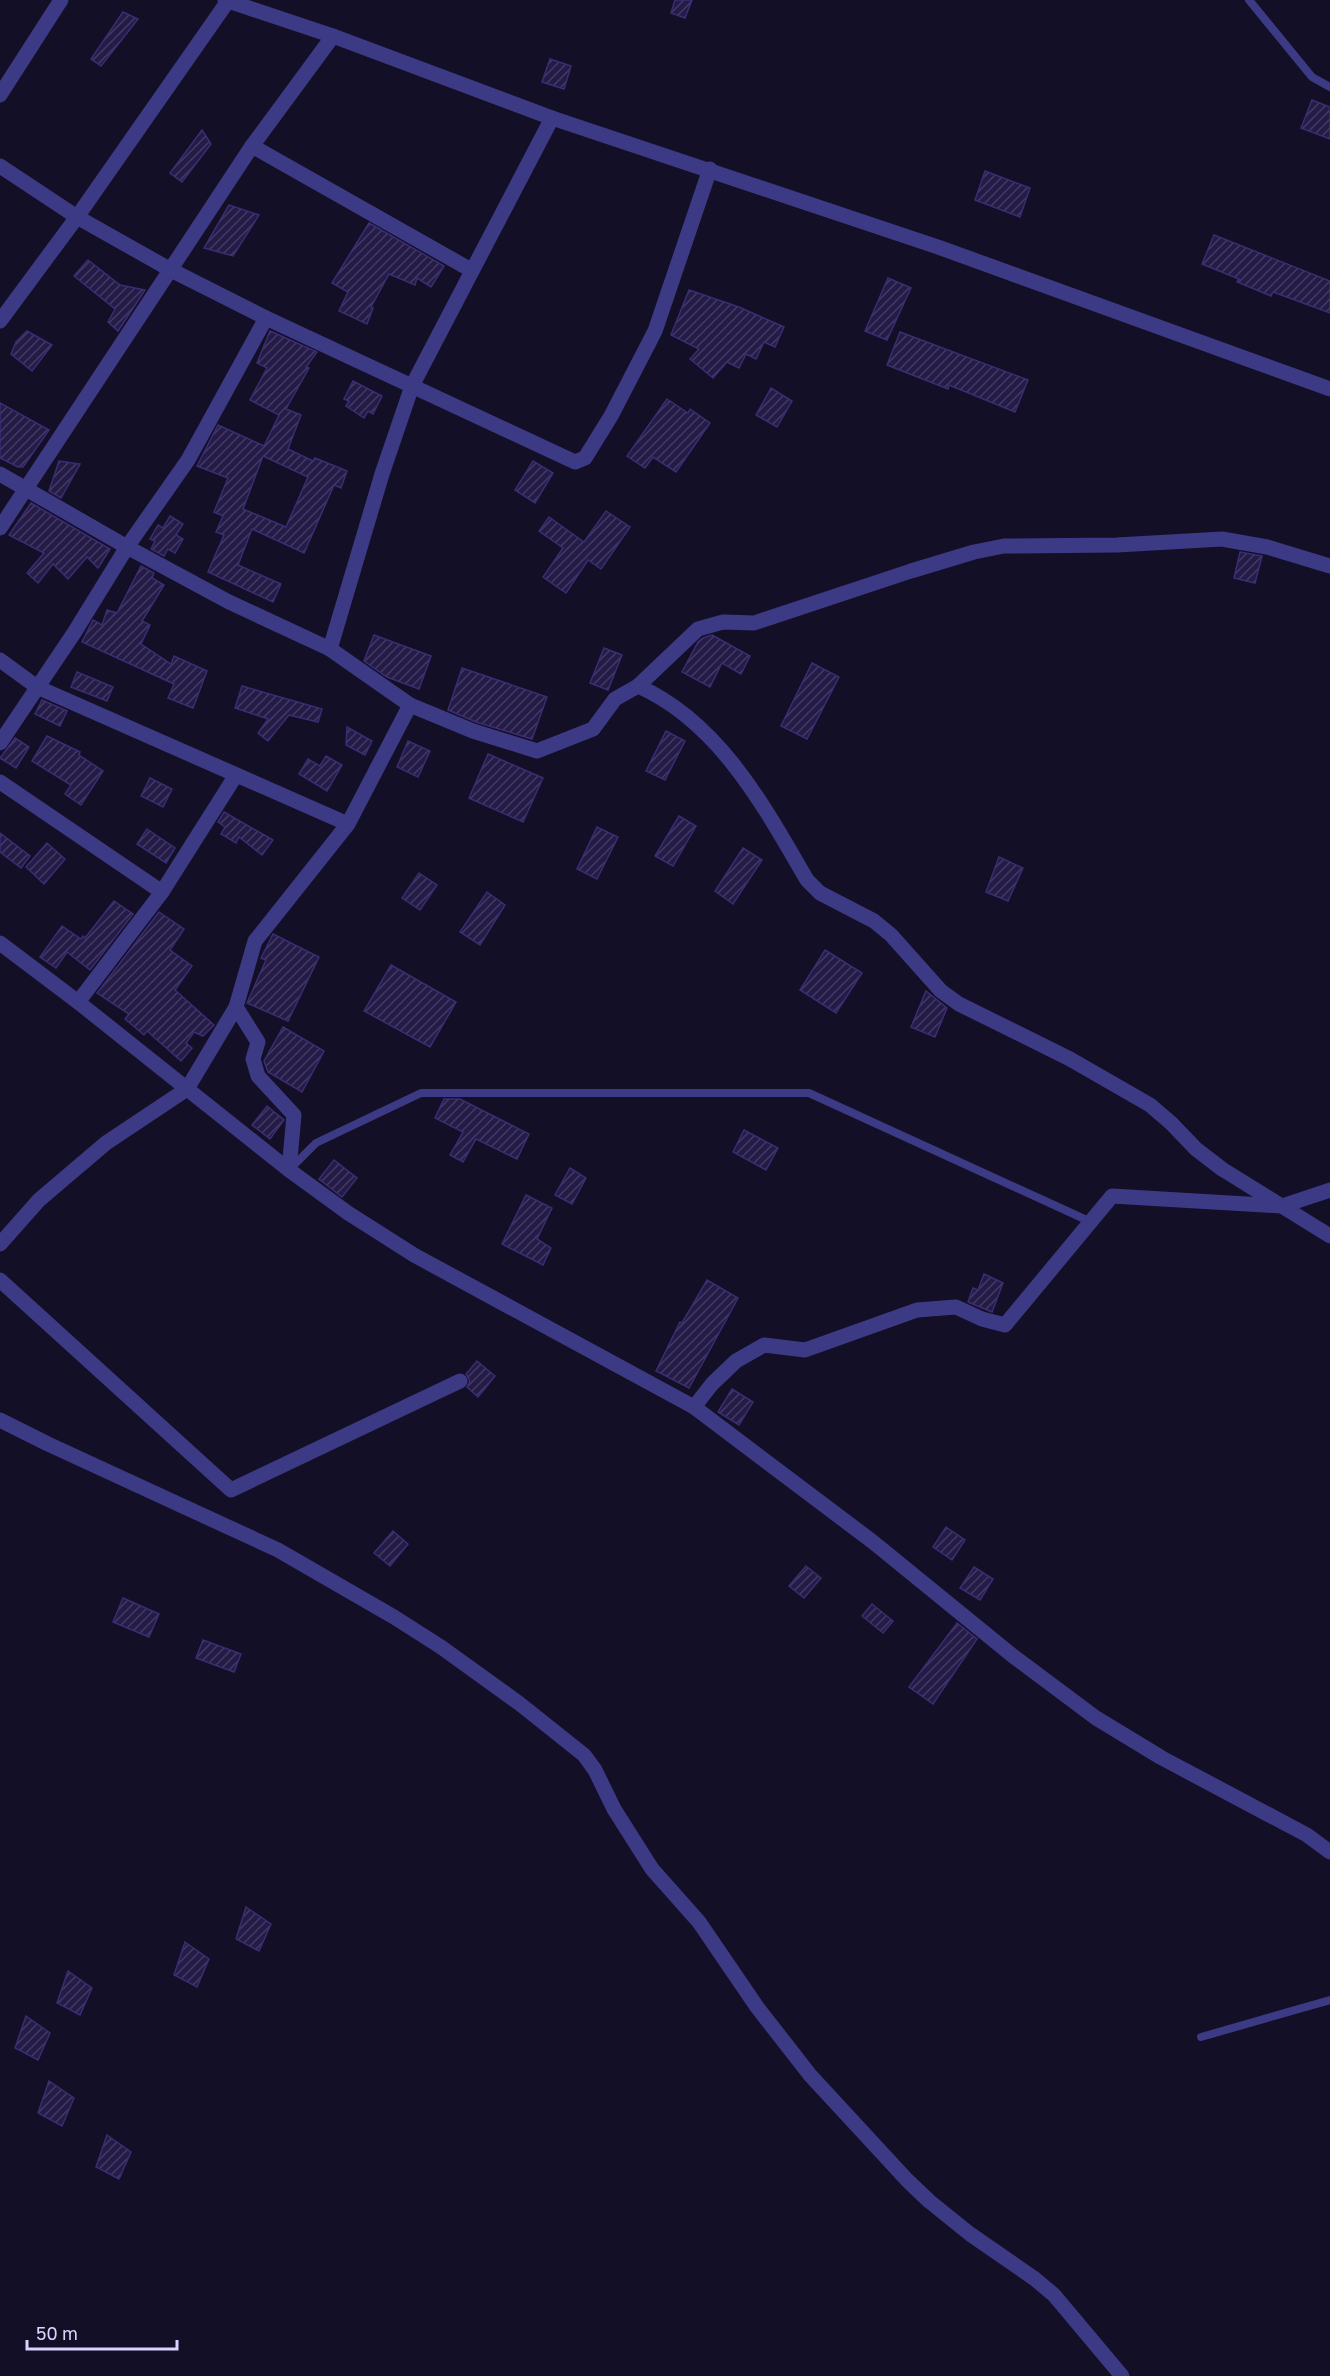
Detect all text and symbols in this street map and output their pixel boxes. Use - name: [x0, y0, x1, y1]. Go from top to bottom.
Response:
- scale bar: [27, 2313, 177, 2351]
- text: 50 m: [36, 2322, 78, 2344]

